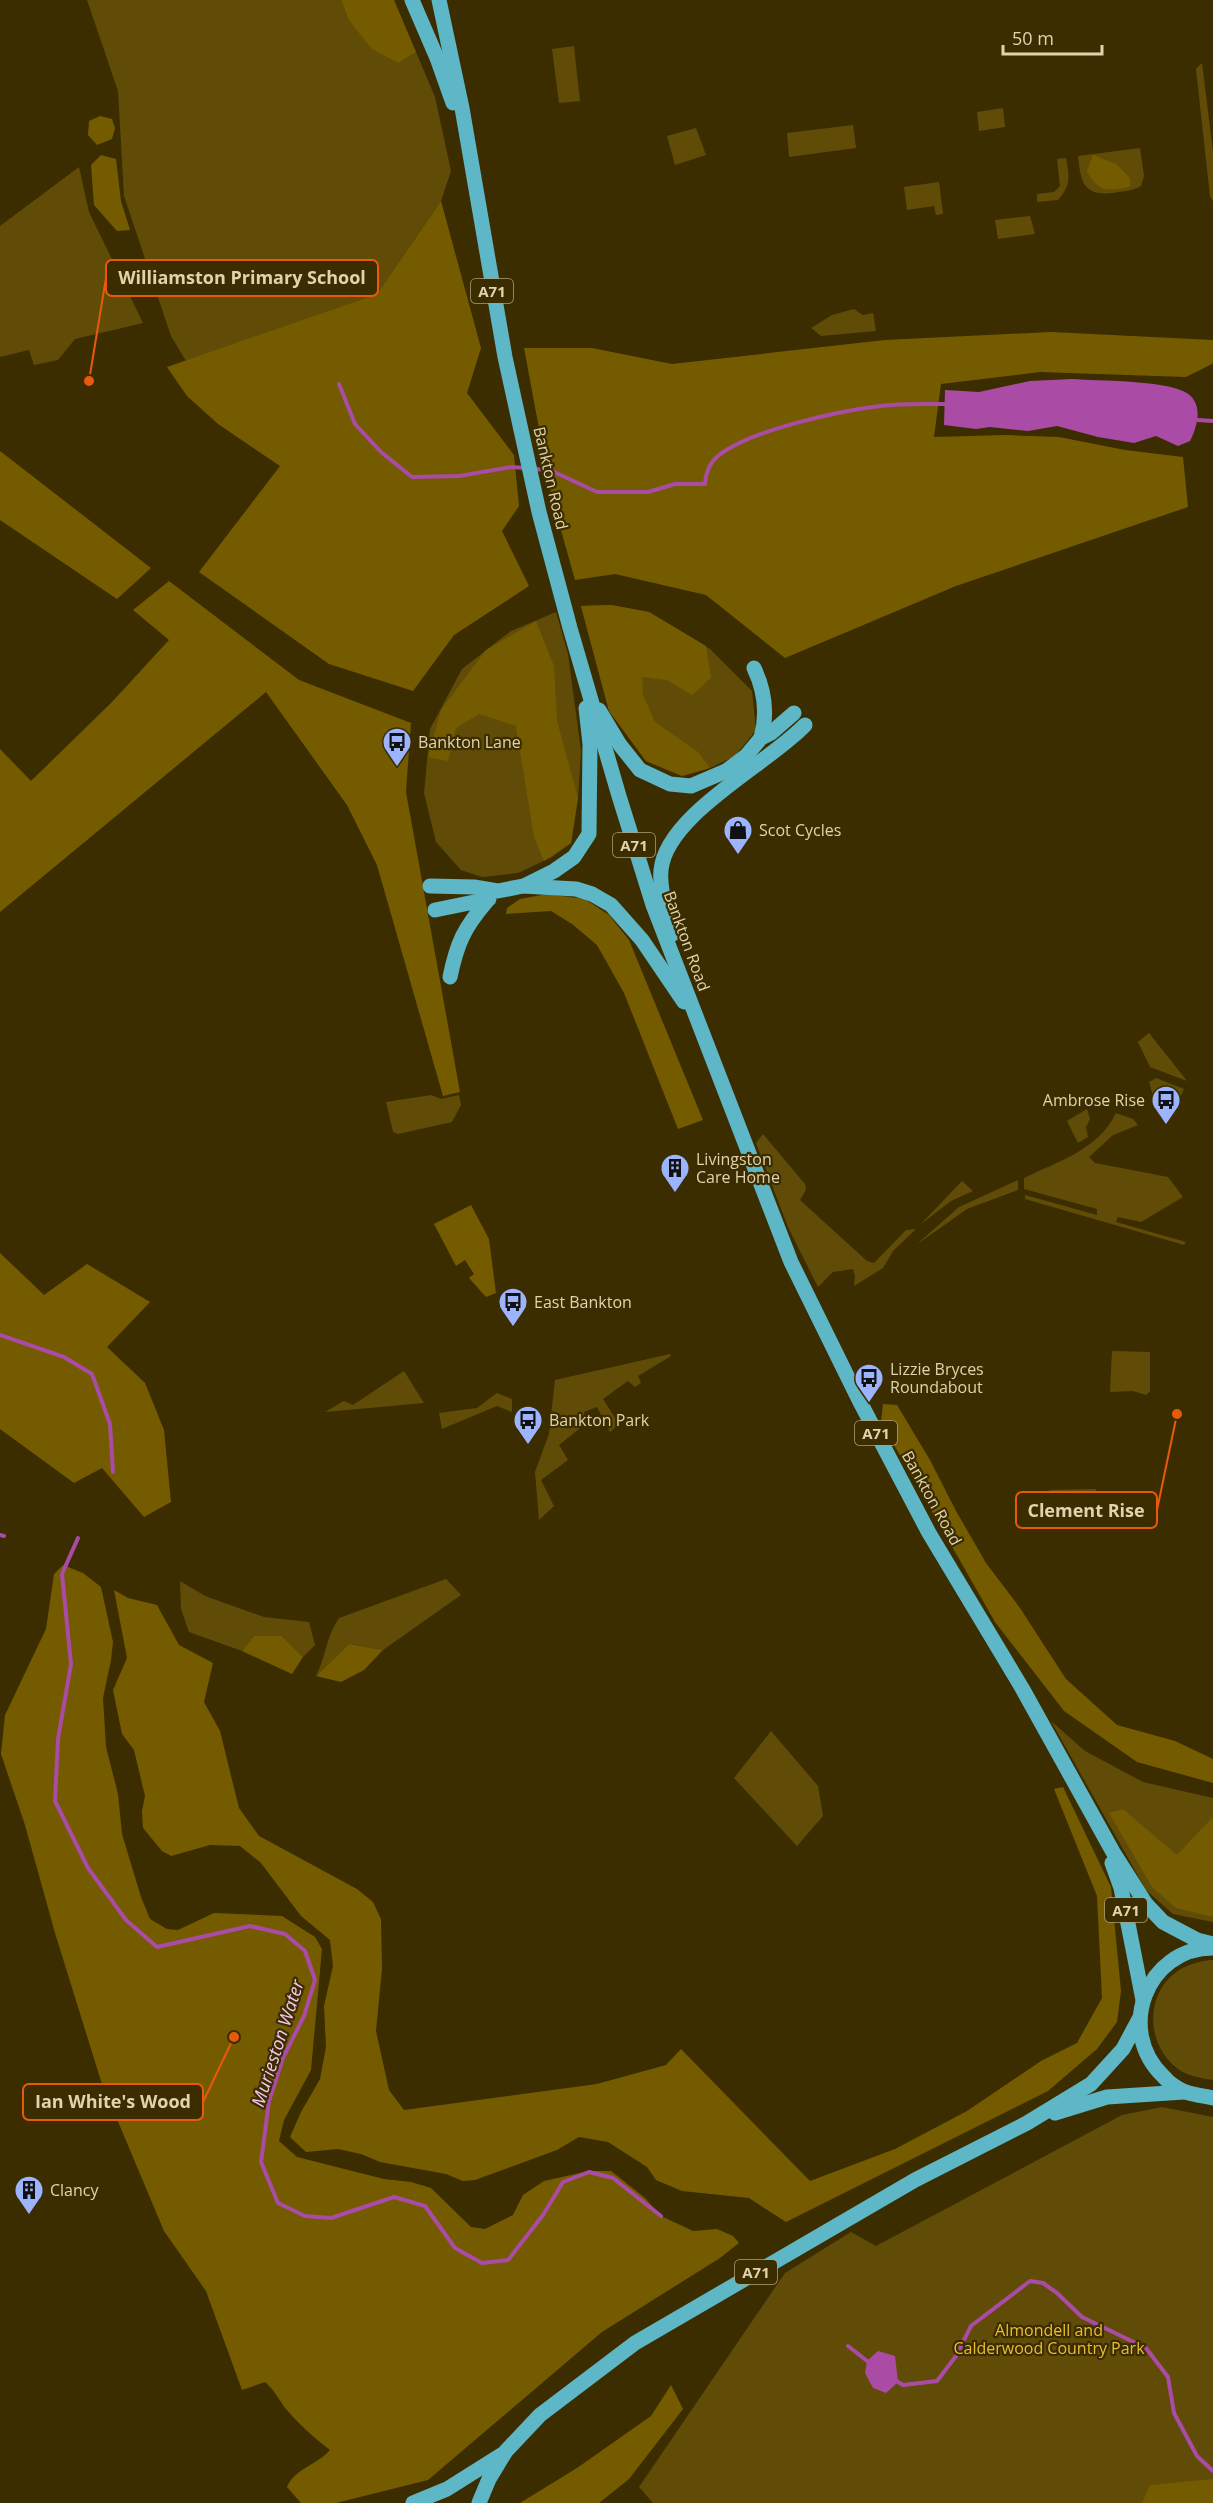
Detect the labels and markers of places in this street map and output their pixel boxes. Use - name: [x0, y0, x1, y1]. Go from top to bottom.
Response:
- callout: Williamston Primary School: [106, 260, 378, 296]
- bus stop icon: Bankton Lane: [381, 726, 413, 768]
- place label: Bankton Lane: [418, 731, 521, 753]
- shop icon: Scot Cycles: [722, 814, 754, 856]
- place label: Scot Cycles: [759, 819, 841, 841]
- bus stop icon: Ambrose Rise: [1150, 1084, 1182, 1126]
- place label: Ambrose Rise: [1043, 1089, 1145, 1111]
- place label: Livingston Care Home: [696, 1148, 780, 1188]
- building icon: Livingston Care Home: [659, 1152, 691, 1194]
- bus stop icon: East Bankton: [497, 1286, 529, 1328]
- place label: East Bankton: [534, 1291, 632, 1313]
- place label: Lizzie Bryces Roundabout: [890, 1358, 984, 1398]
- bus stop icon: Lizzie Bryces Roundabout: [853, 1362, 885, 1404]
- bus stop icon: Bankton Park: [512, 1404, 544, 1446]
- place label: Bankton Park: [549, 1409, 650, 1431]
- callout: Clement Rise: [1016, 1492, 1157, 1528]
- callout: Ian White's Wood: [23, 2084, 203, 2120]
- building icon: Clancy: [13, 2174, 45, 2216]
- place label: Clancy: [50, 2179, 99, 2201]

